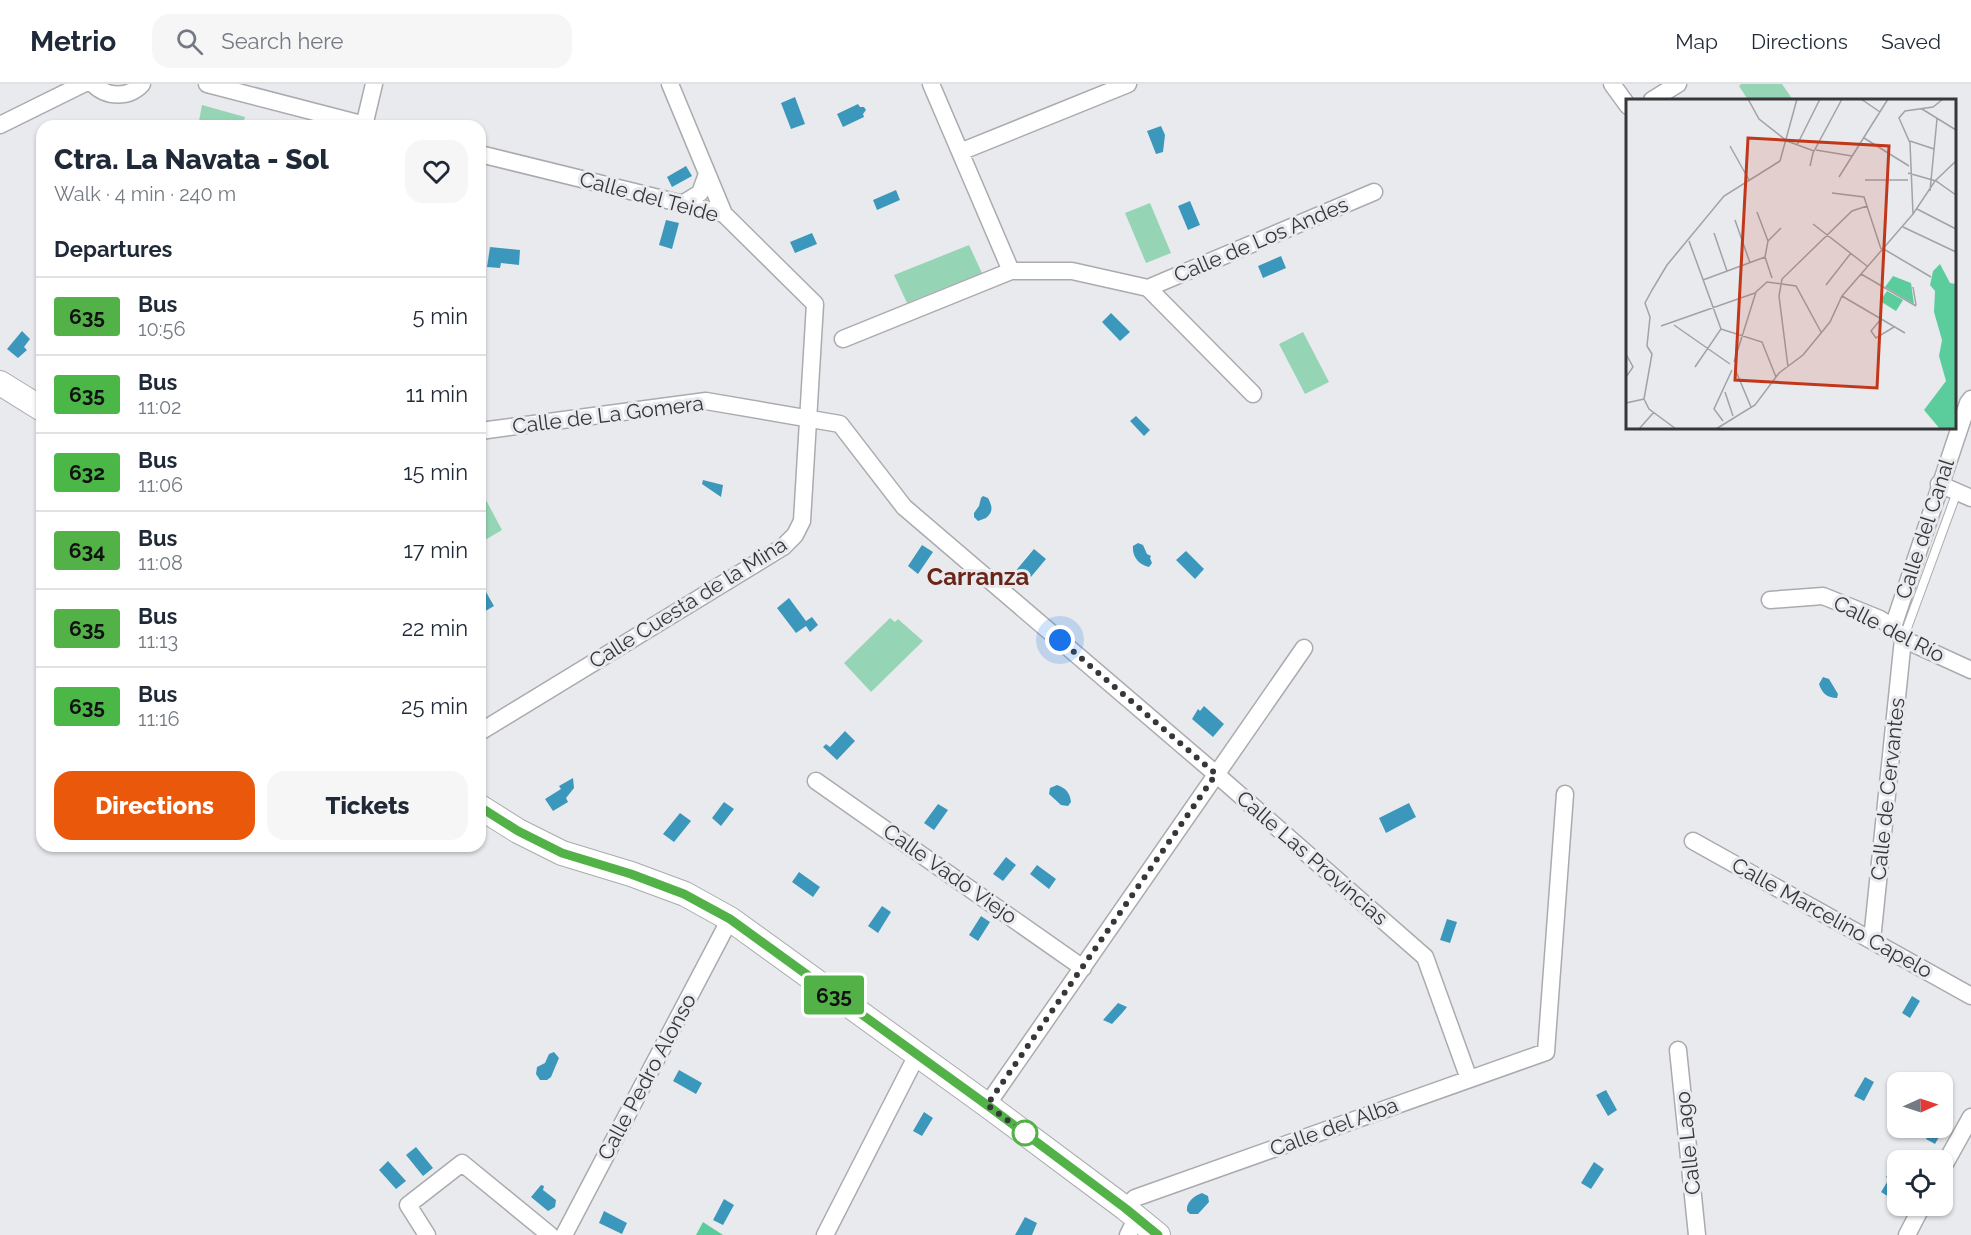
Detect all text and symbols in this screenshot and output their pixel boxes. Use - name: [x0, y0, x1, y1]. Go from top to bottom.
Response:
- search box: [152, 14, 572, 68]
- text: Metrio: [30, 25, 116, 58]
- icon: search: [173, 25, 206, 58]
- text: Search here: [221, 28, 343, 54]
- text: Map: [1675, 29, 1718, 54]
- text: Directions: [1751, 29, 1848, 54]
- text: Saved: [1881, 29, 1941, 54]
- inset map: [1626, 99, 1956, 429]
- button: heart: [405, 140, 468, 203]
- text: Ctra. La Navata - Sol: [54, 143, 329, 176]
- street label: Calle del Teide: [577, 166, 721, 227]
- text: Walk · 4 min · 240 m: [54, 182, 236, 206]
- street label: Calle de Los Andes: [1170, 191, 1352, 288]
- text: Departures: [54, 236, 172, 262]
- text: Bus: [138, 291, 177, 317]
- text: 5 min: [413, 303, 468, 329]
- text: 635: [69, 304, 105, 329]
- text: 10:56: [138, 317, 186, 341]
- text: Bus: [138, 369, 177, 395]
- text: 11 min: [406, 381, 468, 407]
- text: 635: [69, 382, 105, 407]
- street label: Calle de La Gomera: [511, 390, 705, 439]
- text: 11:02: [138, 395, 182, 419]
- text: Bus: [138, 447, 177, 473]
- street label: Calle del Canal: [1890, 455, 1959, 602]
- text: 15 min: [403, 459, 468, 485]
- text: 632: [69, 460, 105, 485]
- text: 11:06: [138, 473, 183, 497]
- text: Bus: [138, 525, 177, 551]
- street label: Calle Cuesta de la Mina: [584, 532, 791, 674]
- text: 17 min: [403, 537, 468, 563]
- text: 634: [69, 538, 105, 563]
- text: 11:08: [138, 551, 183, 575]
- district label: Carranza: [927, 562, 1030, 591]
- street label: Calle del Río: [1829, 590, 1949, 667]
- text: Bus: [138, 603, 177, 629]
- text: 22 min: [402, 615, 468, 641]
- text: 635: [69, 616, 105, 641]
- your location: [1045, 625, 1075, 655]
- text: 11:13: [138, 629, 178, 653]
- text: Bus: [138, 681, 177, 707]
- text: 25 min: [401, 693, 468, 719]
- text: 635: [69, 694, 105, 719]
- street label: Calle de Cervantes: [1865, 696, 1910, 882]
- text: 11:16: [138, 707, 180, 731]
- button: Directions: [54, 771, 255, 840]
- button: Tickets: [267, 771, 468, 840]
- street label: Calle Las Provincias: [1232, 785, 1393, 930]
- street label: Calle Vado Viejo: [879, 818, 1022, 929]
- street label: Calle Marcelino Capelo: [1728, 852, 1937, 983]
- line badge: 635: [800, 976, 868, 1014]
- text: 635: [816, 983, 852, 1008]
- street label: Calle Pedro Alonso: [592, 989, 701, 1164]
- north arrow: [1887, 1072, 1953, 1138]
- map controls: [1887, 1072, 1953, 1216]
- street label: Calle Lago: [1670, 1090, 1705, 1196]
- street label: Calle del Alba: [1266, 1092, 1401, 1161]
- unlabelled marker: [1012, 1120, 1038, 1146]
- button: locate: [1887, 1150, 1953, 1216]

